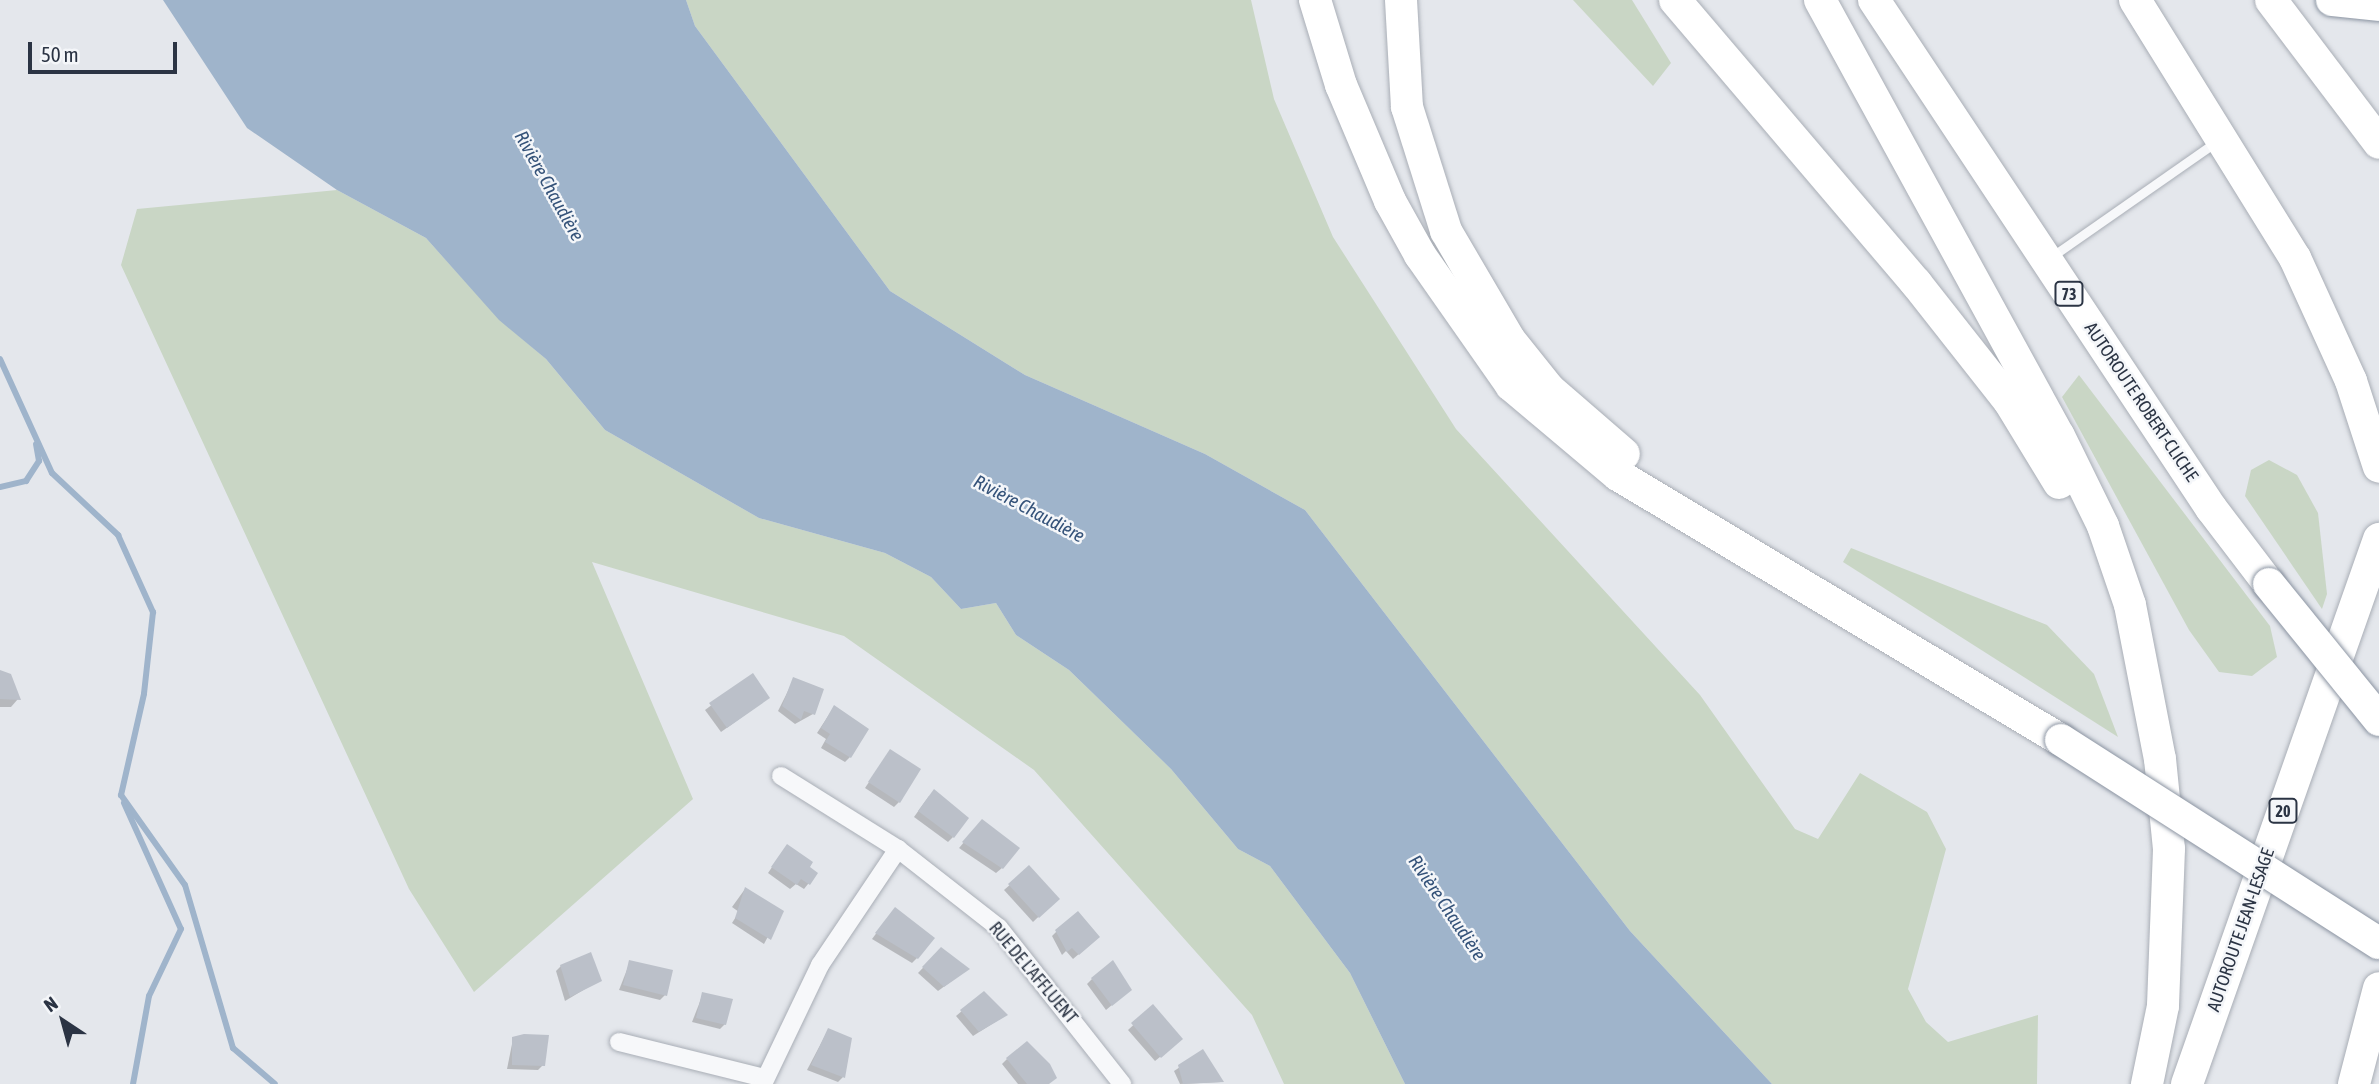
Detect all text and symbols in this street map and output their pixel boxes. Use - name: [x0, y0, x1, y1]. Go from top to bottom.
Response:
- scale bar: [32, 28, 180, 72]
- text: 50 m: [41, 42, 79, 66]
- water label: Rivière Chaudière: [509, 127, 589, 245]
- road number: 73: [2053, 282, 2085, 306]
- street label: AUTOROUTE ROBERT-CLICHE: [2080, 318, 2202, 486]
- water label: Rivière Chaudière: [970, 470, 1088, 548]
- road number: 20: [2267, 798, 2299, 824]
- street label: AUTOROUTE JEAN-LESAGE: [2203, 846, 2279, 1014]
- water label: Rivière Chaudière: [1403, 851, 1491, 965]
- street label: RUE DE L'AFFLUENT: [984, 918, 1082, 1028]
- north arrow: [28, 986, 98, 1056]
- text: N: [40, 992, 62, 1016]

